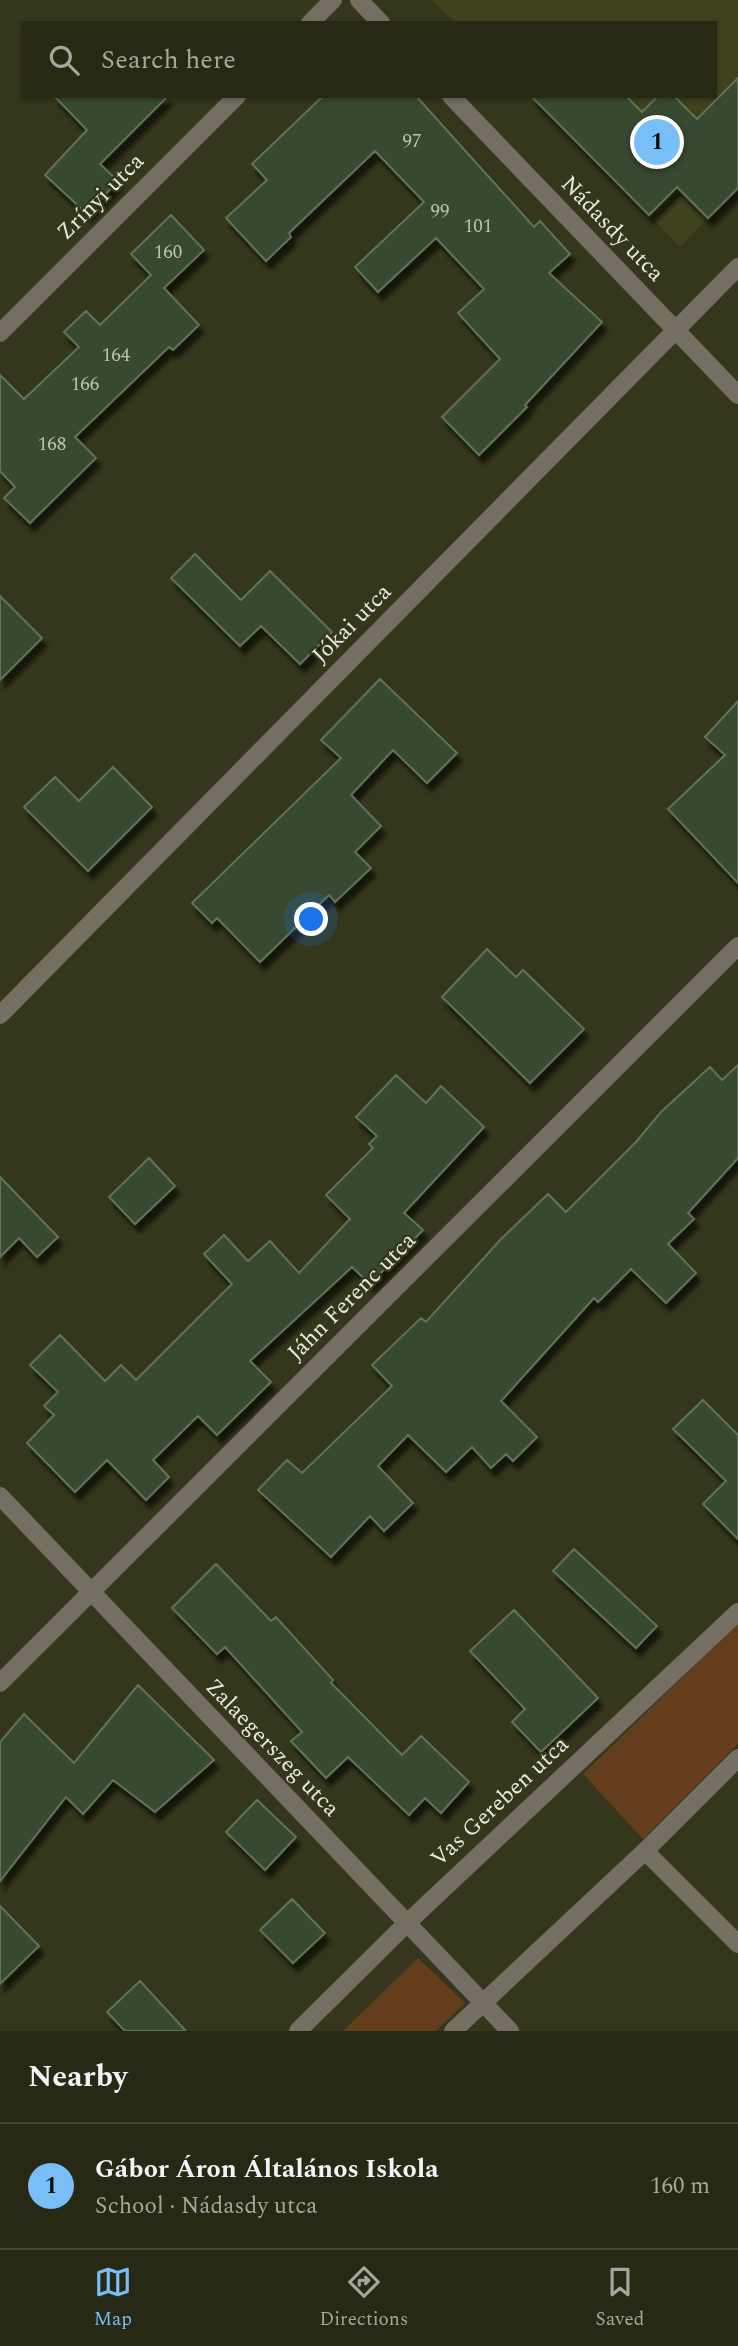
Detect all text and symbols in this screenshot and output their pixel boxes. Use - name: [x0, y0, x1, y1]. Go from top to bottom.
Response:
- search box: [21, 21, 717, 98]
- text: Search here: [101, 40, 236, 80]
- icon: search: [45, 41, 83, 79]
- pin: 1: [634, 116, 680, 168]
- house number: 97: [402, 127, 422, 156]
- street label: Zrínyi utca: [49, 145, 153, 249]
- street label: Nádasdy utca: [552, 168, 672, 290]
- house number: 99: [430, 197, 450, 226]
- house number: 101: [464, 212, 492, 241]
- house number: 160: [154, 238, 182, 267]
- house number: 164: [102, 341, 131, 370]
- house number: 166: [71, 370, 99, 399]
- house number: 168: [38, 430, 66, 459]
- street label: Jókai utca: [304, 576, 400, 672]
- your location: [294, 902, 328, 936]
- street label: Jáhn Ferenc utca: [279, 1224, 425, 1370]
- street label: Zalaegerszeg utca: [197, 1671, 347, 1825]
- street label: Vas Gereben utca: [423, 1728, 577, 1876]
- text: Nearby: [28, 2054, 127, 2100]
- text: Gábor Áron Általános Iskola: [95, 2149, 439, 2189]
- text: 1: [45, 2169, 57, 2204]
- text: 160 m: [650, 2169, 710, 2204]
- text: School · Nádasdy utca: [95, 2189, 317, 2224]
- tab: Map: [94, 2263, 132, 2334]
- tab: Directions: [319, 2263, 408, 2334]
- tab: Saved: [596, 2263, 644, 2334]

